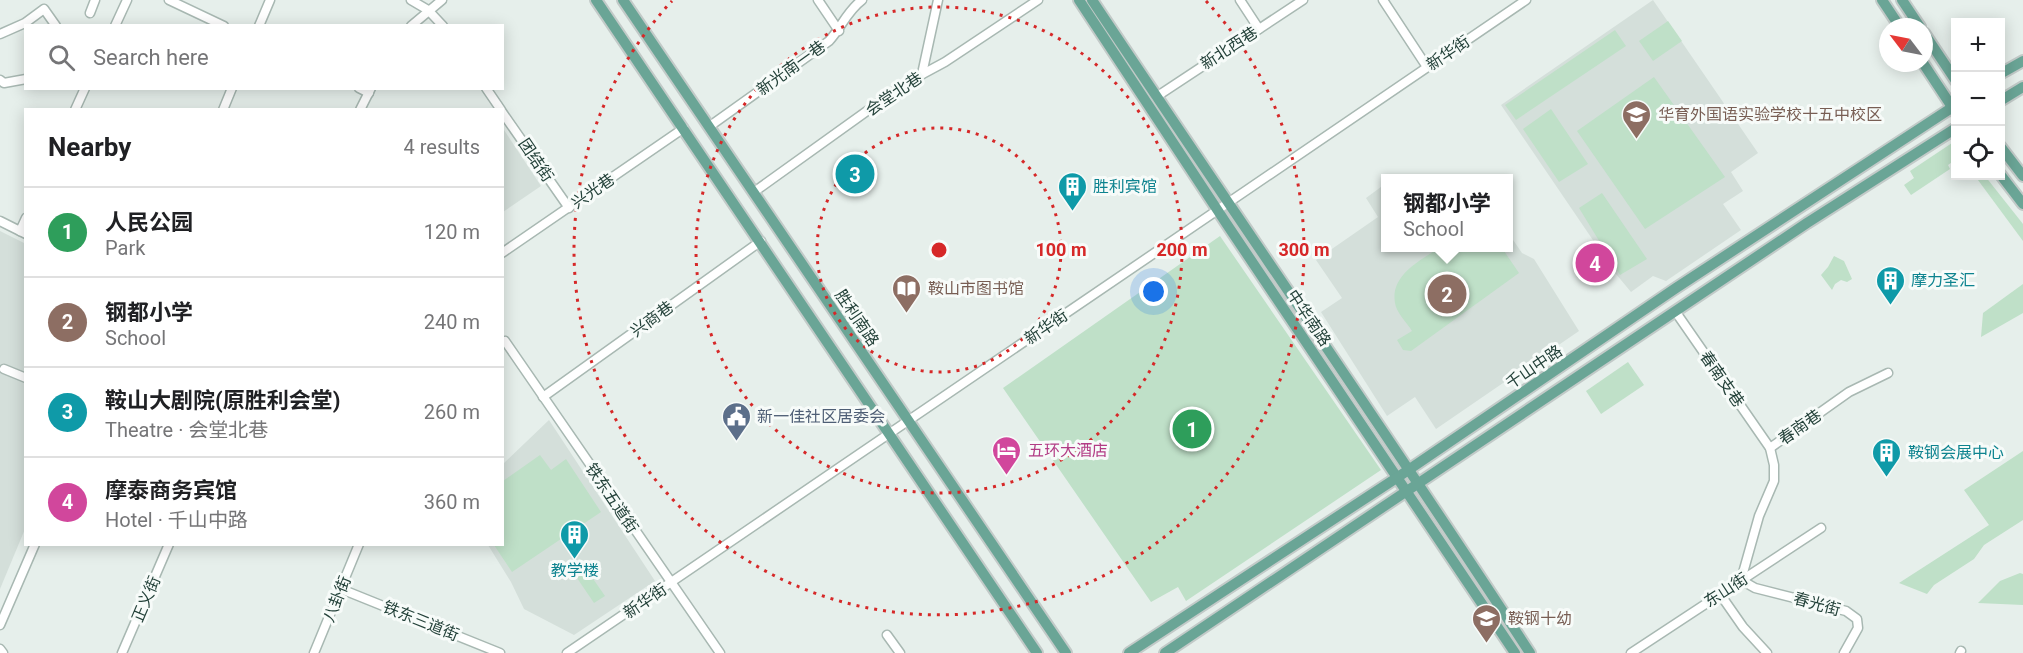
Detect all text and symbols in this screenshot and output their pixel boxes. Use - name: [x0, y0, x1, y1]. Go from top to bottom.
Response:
- north arrow: [1879, 18, 1933, 72]
- map controls: [1951, 18, 2005, 180]
- button: +: [1951, 18, 2005, 72]
- street label: 新北西巷: [1197, 23, 1261, 73]
- search box: [24, 24, 504, 90]
- street label: 新华街: [1423, 32, 1473, 74]
- street label: 新光南一巷: [753, 37, 829, 99]
- icon: search: [45, 41, 78, 74]
- text: Search here: [93, 45, 209, 70]
- street label: 会堂北巷: [862, 68, 926, 120]
- button: −: [1951, 72, 2005, 126]
- school or university icon: 华育外国语实验学校十五中校区: [1621, 98, 1653, 140]
- place label: 华育外国语实验学校十五中校区: [1658, 105, 1882, 124]
- button: locate: [1951, 126, 2005, 180]
- text: Nearby: [48, 132, 131, 162]
- text: 4 results: [404, 135, 480, 159]
- street label: 团结街: [515, 135, 557, 185]
- pin: 3: [836, 152, 874, 196]
- street label: 兴光巷: [568, 169, 618, 213]
- building icon: 胜利宾馆: [1056, 170, 1088, 212]
- popup: [1381, 174, 1513, 252]
- place label: 胜利宾馆: [1093, 177, 1157, 196]
- text: 钢都小学: [1403, 191, 1491, 216]
- text: 人民公园: [105, 210, 193, 235]
- text: School: [1403, 217, 1464, 241]
- text: 1: [62, 220, 73, 244]
- text: 120 m: [424, 220, 480, 244]
- text: Park: [105, 236, 145, 260]
- text: 100 m: [1035, 239, 1087, 260]
- text: 200 m: [1156, 239, 1208, 260]
- text: 300 m: [1278, 239, 1330, 260]
- centre of rings: [929, 240, 949, 260]
- pin: 4: [1576, 240, 1614, 286]
- building icon: 摩力圣汇: [1874, 264, 1906, 306]
- place label: 摩力圣汇: [1911, 271, 1975, 290]
- library icon: 鞍山市图书馆: [891, 272, 923, 314]
- pin: 2: [1428, 272, 1466, 316]
- your location: [1139, 277, 1168, 306]
- place label: 鞍山市图书馆: [928, 279, 1024, 298]
- street label: 胜利南路: [831, 286, 883, 350]
- street label: 中华南路: [1283, 286, 1335, 350]
- street label: 兴商巷: [627, 297, 677, 341]
- text: 钢都小学: [105, 300, 193, 325]
- street label: 新华街: [1021, 306, 1071, 348]
- text: 2: [62, 310, 73, 334]
- text: 240 m: [424, 310, 480, 334]
- text: School: [105, 326, 166, 350]
- street label: 千山中路: [1502, 341, 1566, 393]
- street label: 春南支巷: [1696, 347, 1748, 411]
- text: 鞍山大剧院(原胜利会堂): [105, 388, 340, 413]
- text: 3: [62, 400, 73, 424]
- text: 260 m: [424, 400, 480, 424]
- public building icon: 新一佳社区居委会: [720, 400, 752, 442]
- street label: 春南巷: [1775, 405, 1825, 449]
- pin: 1: [1172, 406, 1212, 452]
- place label: 新一佳社区居委会: [757, 407, 885, 426]
- text: Theatre · 会堂北巷: [105, 418, 268, 442]
- hotel icon: 五环大酒店: [991, 434, 1023, 476]
- building icon: 鞍钢会展中心: [1871, 436, 1903, 478]
- place label: 五环大酒店: [1028, 441, 1108, 460]
- place label: 鞍钢会展中心: [1908, 443, 2004, 462]
- street label: 铁东五道街: [582, 460, 642, 536]
- text: 摩泰商务宾馆: [105, 478, 237, 503]
- text: 4: [62, 490, 73, 514]
- text: 360 m: [424, 490, 480, 514]
- text: Hotel · 千山中路: [105, 508, 248, 532]
- building icon: 教学楼: [559, 518, 591, 560]
- place label: 教学楼: [551, 561, 599, 580]
- street label: 东山街: [1701, 569, 1751, 611]
- street label: 正义街: [128, 573, 164, 625]
- street label: 八卦街: [319, 573, 355, 625]
- street label: 新华街: [620, 580, 670, 622]
- street label: 春光街: [1791, 589, 1843, 619]
- street label: 铁东三道街: [380, 597, 462, 645]
- school or university icon: 鞍钢十幼: [1471, 602, 1503, 644]
- place label: 鞍钢十幼: [1508, 609, 1572, 628]

